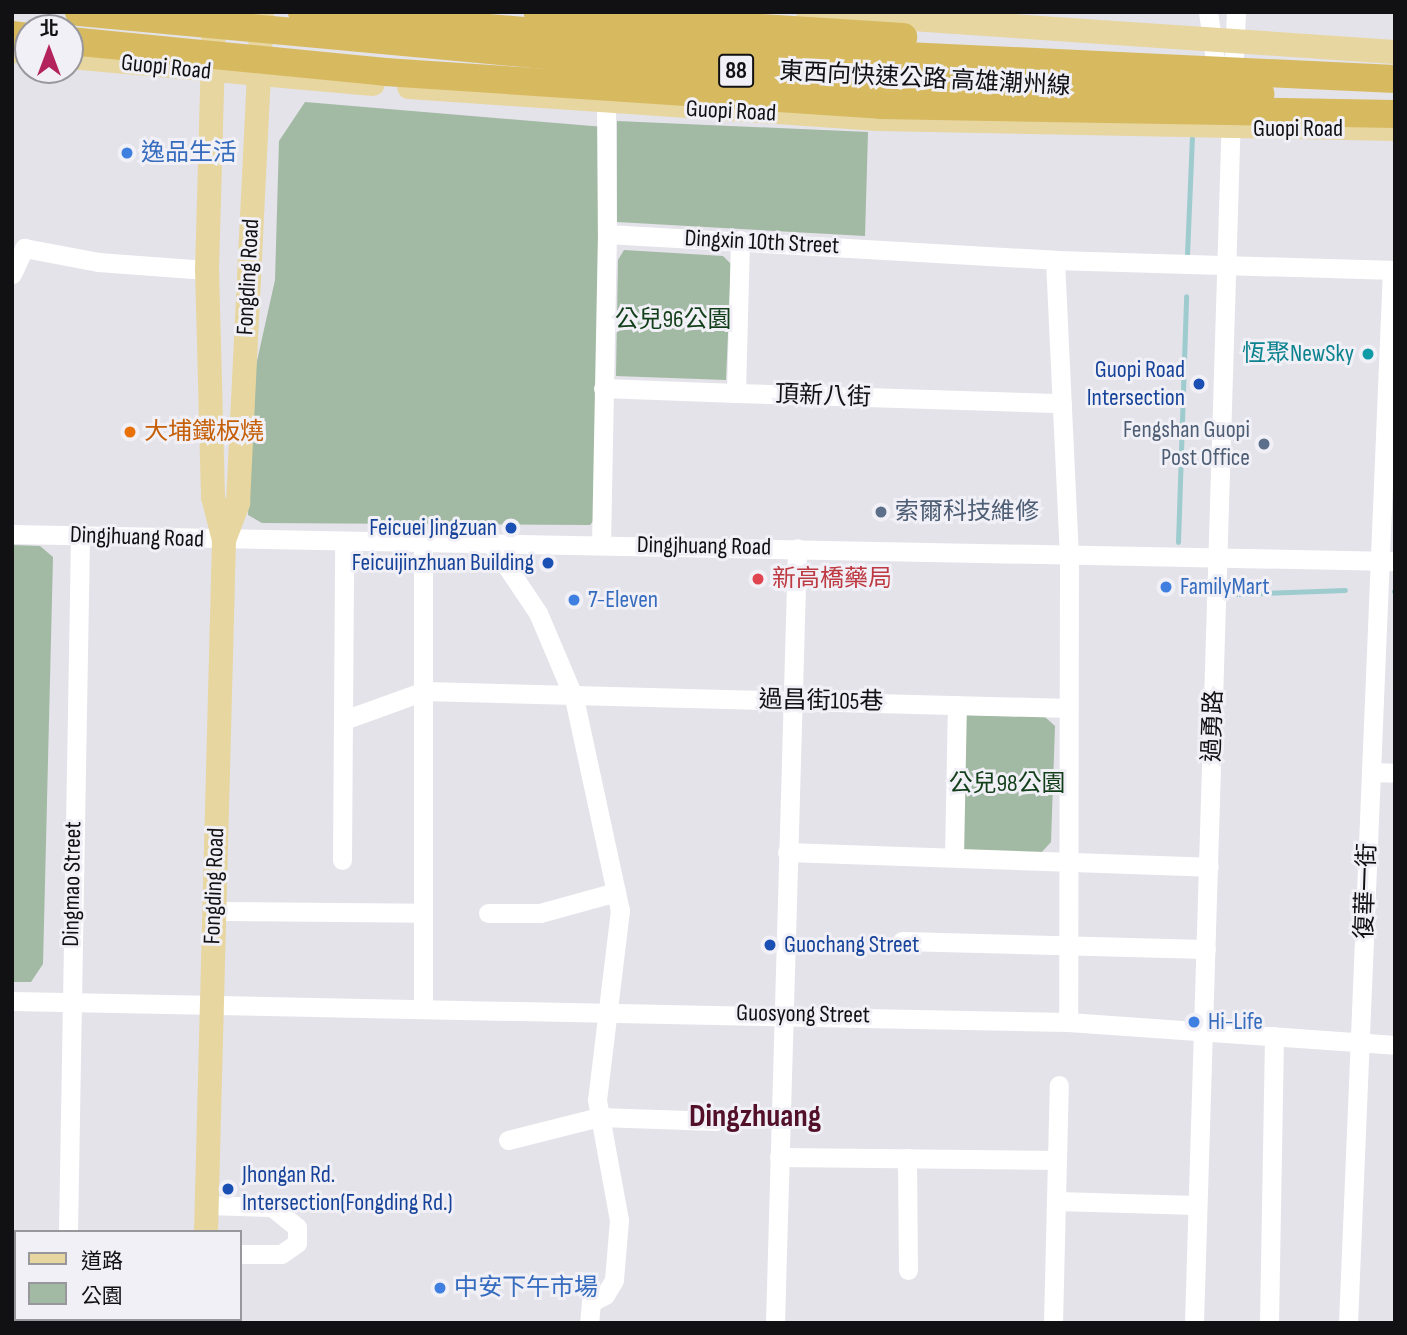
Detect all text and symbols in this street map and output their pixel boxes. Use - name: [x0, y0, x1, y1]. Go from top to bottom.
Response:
- north arrow: [14, 14, 84, 84]
- text: 北: [39, 18, 59, 41]
- street label: Guopi Road: [120, 48, 212, 86]
- road number: 88: [717, 52, 755, 90]
- street label: 東西向快速公路 高雄潮州線: [779, 57, 1071, 101]
- street label: Guopi Road: [685, 94, 777, 128]
- street label: Guopi Road: [1253, 115, 1343, 143]
- place label: 逸品生活: [141, 139, 237, 167]
- marker: 逸品生活: [119, 145, 135, 161]
- street label: Fongding Road: [231, 218, 265, 336]
- street label: Dingxin 10th Street: [684, 224, 840, 260]
- park label: 公兒96公園: [614, 306, 732, 334]
- place label: 恆聚NewSky: [1242, 340, 1354, 368]
- marker: 恆聚NewSky: [1360, 346, 1376, 362]
- place label: Guopi Road Intersection: [1087, 356, 1185, 412]
- marker: Guopi Road Intersection: [1191, 376, 1207, 392]
- street label: 頂新八街: [775, 380, 871, 412]
- place label: Fengshan Guopi Post Office: [1123, 416, 1250, 472]
- place label: 大埔鐵板燒: [144, 418, 264, 446]
- marker: 大埔鐵板燒: [122, 424, 138, 440]
- marker: Fengshan Guopi Post Office: [1256, 436, 1272, 452]
- place label: 索爾科技維修: [895, 498, 1039, 526]
- marker: 索爾科技維修: [873, 504, 889, 520]
- place label: Feicuei Jingzuan: [369, 514, 497, 542]
- street label: Dingjhuang Road: [69, 520, 205, 554]
- marker: Feicuei Jingzuan: [503, 520, 519, 536]
- street label: Dingjhuang Road: [637, 530, 771, 562]
- place label: Feicuijinzhuan Building: [352, 549, 534, 577]
- marker: Feicuijinzhuan Building: [540, 555, 556, 571]
- place label: 新高橋藥局: [772, 565, 892, 593]
- marker: 新高橋藥局: [750, 571, 766, 587]
- place label: FamilyMart: [1180, 573, 1269, 601]
- marker: FamilyMart: [1158, 579, 1174, 595]
- place label: 7-Eleven: [588, 586, 658, 614]
- marker: 7-Eleven: [566, 592, 582, 608]
- street label: 過昌街105巷: [758, 686, 884, 716]
- street label: 過勇路: [1197, 690, 1229, 762]
- park label: 公兒98公園: [948, 770, 1066, 798]
- street label: Dingmao Street: [57, 821, 87, 947]
- street label: Fongding Road: [198, 827, 230, 945]
- street label: 復華一街: [1350, 843, 1382, 939]
- place label: Guochang Street: [784, 931, 919, 959]
- marker: Guochang Street: [762, 937, 778, 953]
- street label: Guosyong Street: [736, 998, 870, 1030]
- place label: Hi-Life: [1208, 1008, 1263, 1036]
- marker: Hi-Life: [1186, 1014, 1202, 1030]
- district label: Dingzhuang: [689, 1098, 821, 1136]
- place label: Jhongan Rd. Intersection(Fongding Rd.): [242, 1161, 453, 1217]
- marker: Jhongan Rd. Intersection(Fongding Rd.): [220, 1181, 236, 1197]
- legend: [14, 1230, 242, 1321]
- text: 道路: [81, 1249, 123, 1274]
- place label: 中安下午市場: [454, 1274, 598, 1302]
- marker: 中安下午市場: [432, 1280, 448, 1296]
- text: 公園: [81, 1284, 123, 1309]

